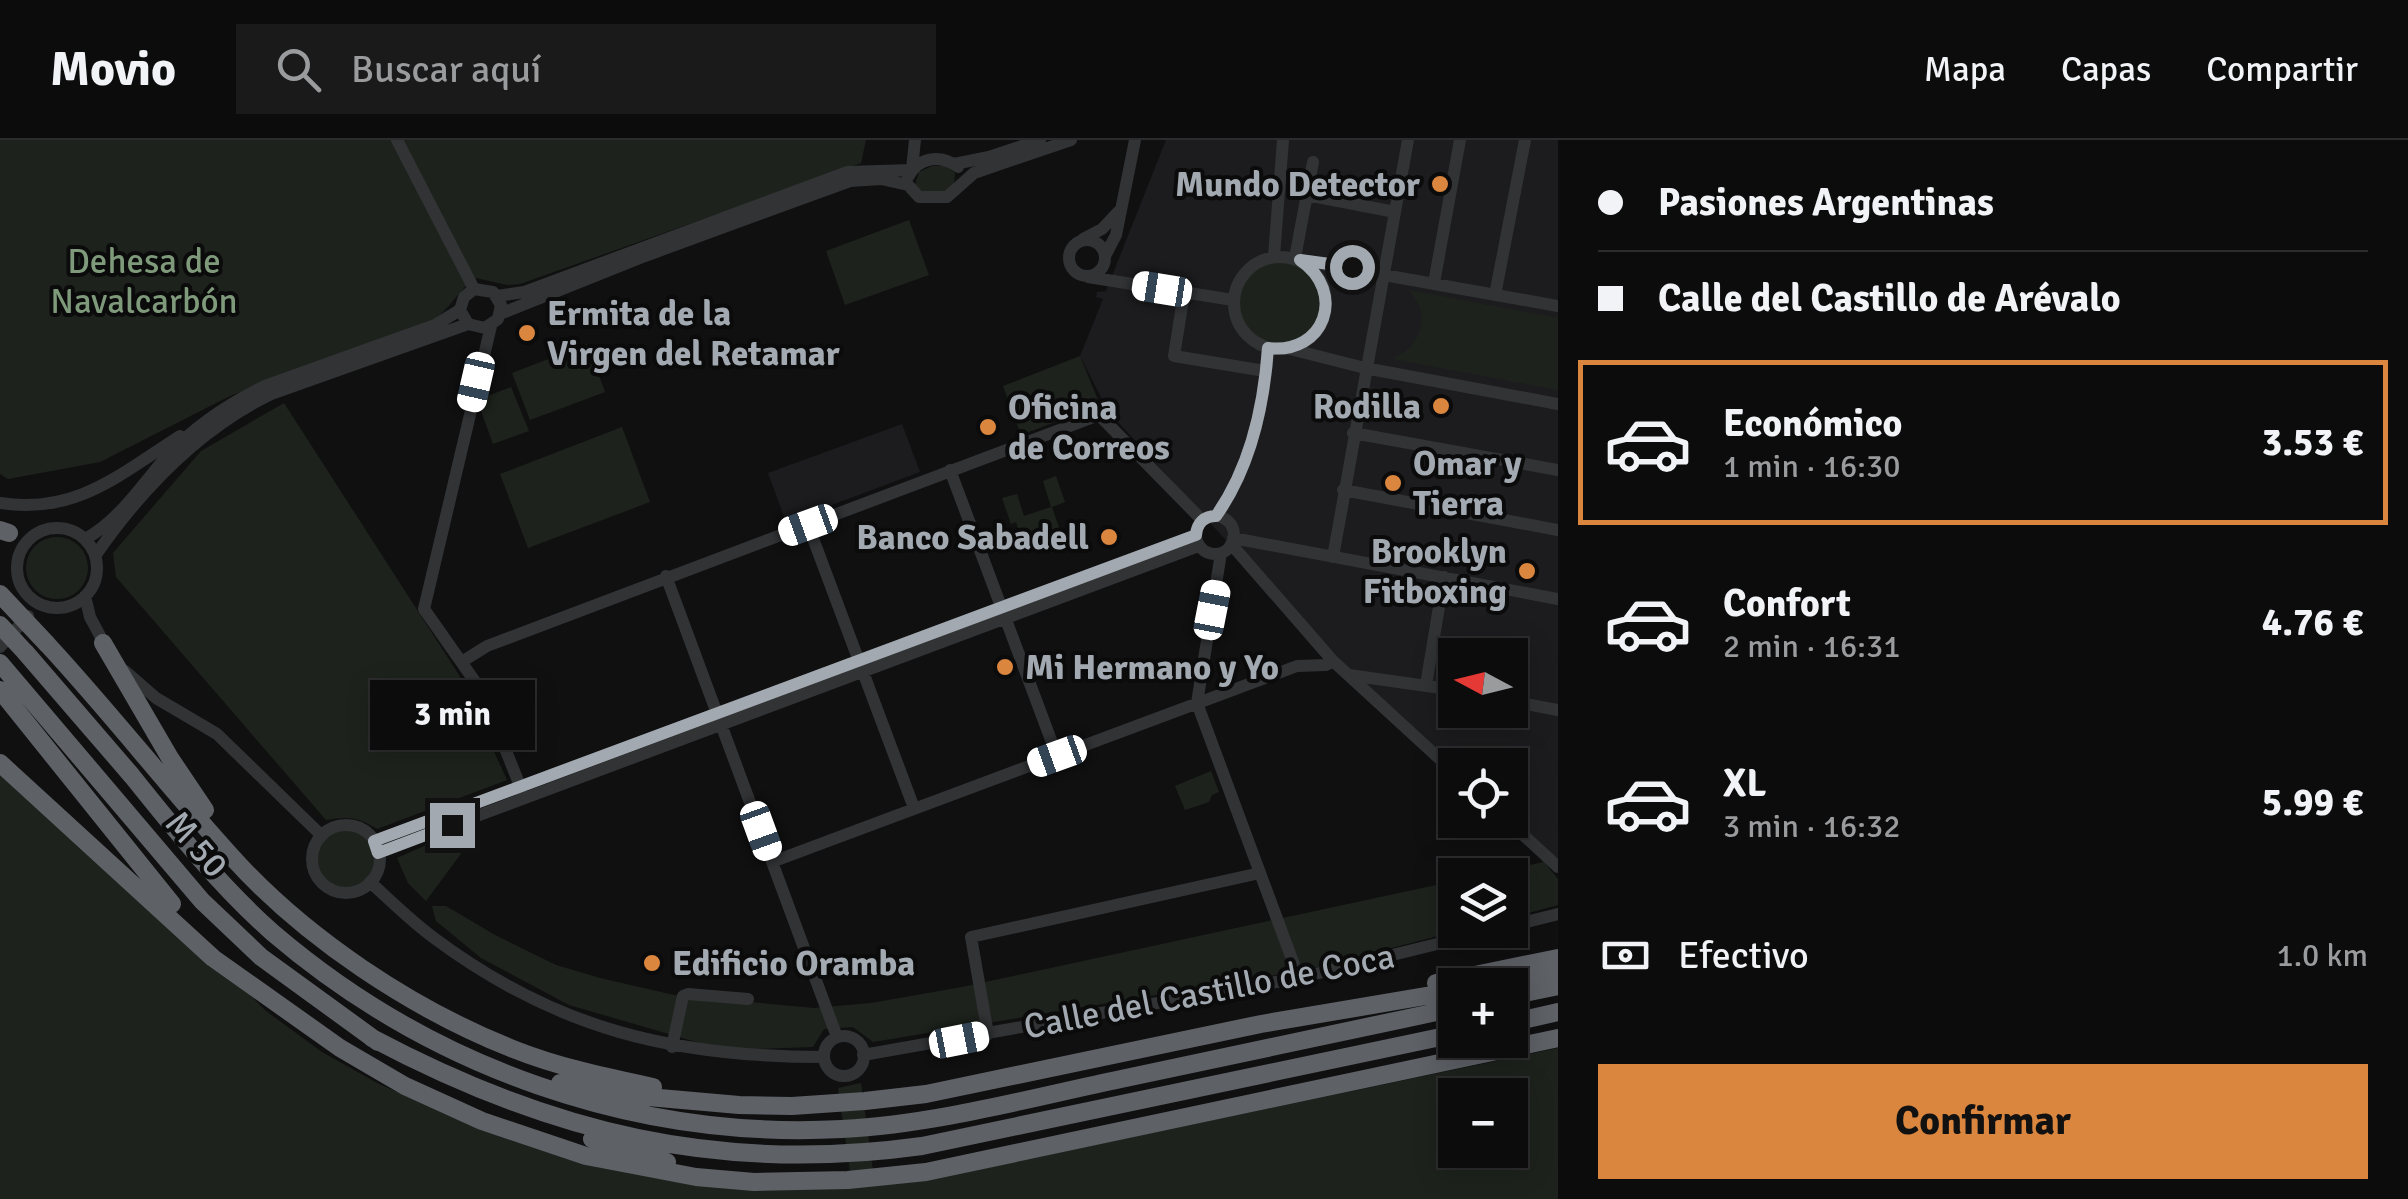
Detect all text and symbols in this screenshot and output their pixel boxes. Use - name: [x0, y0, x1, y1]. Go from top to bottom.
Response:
- search box: [236, 24, 936, 114]
- text: Movio: [50, 40, 176, 99]
- icon: search: [271, 42, 326, 97]
- text: Buscar aquí: [351, 46, 541, 93]
- text: Mapa: [1924, 48, 2006, 91]
- text: Capas: [2061, 48, 2151, 91]
- text: Compartir: [2206, 48, 2358, 91]
- place label: Mundo Detector: [1175, 163, 1420, 206]
- marker: Mundo Detector: [1429, 173, 1451, 195]
- text: Pasiones Argentinas: [1658, 179, 1994, 226]
- park label: Dehesa de Navalcarbón: [50, 240, 238, 323]
- route start: [1330, 245, 1375, 290]
- car: [1130, 269, 1194, 309]
- text: Calle del Castillo de Arévalo: [1658, 275, 2121, 322]
- place label: Ermita de la Virgen del Retamar: [547, 292, 840, 375]
- marker: Ermita de la Virgen del Retamar: [516, 322, 538, 344]
- car: [455, 349, 497, 415]
- place label: Rodilla: [1313, 385, 1421, 428]
- place label: Oficina de Correos: [1008, 386, 1170, 469]
- marker: Rodilla: [1430, 395, 1452, 417]
- icon: car: [1603, 398, 1693, 488]
- text: Económico: [1723, 400, 1902, 447]
- marker: Oficina de Correos: [977, 416, 999, 438]
- text: 3.53 €: [2262, 419, 2363, 466]
- place label: Omar y Tierra: [1413, 442, 1522, 525]
- text: 1 min · 16:30: [1723, 447, 1901, 486]
- marker: Omar y Tierra: [1382, 472, 1404, 494]
- car: [775, 501, 841, 549]
- place label: Banco Sabadell: [856, 516, 1089, 559]
- marker: Banco Sabadell: [1098, 526, 1120, 548]
- place label: Brooklyn Fitboxing: [1363, 530, 1507, 613]
- marker: Brooklyn Fitboxing: [1516, 560, 1538, 582]
- car: [1192, 578, 1232, 642]
- icon: car: [1603, 578, 1693, 668]
- text: Confort: [1723, 580, 1851, 627]
- text: 4.76 €: [2262, 599, 2363, 646]
- text: 2 min · 16:31: [1723, 627, 1901, 666]
- north arrow: [1438, 638, 1528, 728]
- map controls: [1438, 638, 1528, 1168]
- place label: Mi Hermano y Yo: [1025, 646, 1279, 689]
- marker: Mi Hermano y Yo: [994, 656, 1016, 678]
- callout: 3 min: [370, 680, 534, 750]
- text: 3 min: [414, 695, 491, 734]
- car: [1024, 732, 1090, 780]
- button: locate: [1438, 748, 1528, 838]
- icon: car: [1603, 758, 1693, 848]
- text: XL: [1723, 760, 1766, 807]
- text: 5.99 €: [2262, 779, 2363, 826]
- car: [737, 798, 785, 864]
- street label: M 50: [156, 802, 237, 886]
- route end: [430, 803, 475, 848]
- text: 3 min · 16:32: [1723, 807, 1901, 846]
- button: layers: [1438, 858, 1528, 948]
- icon: cash: [1598, 928, 1653, 983]
- text: Efectivo: [1678, 932, 1809, 979]
- street label: Calle del Castillo de Coca: [1020, 934, 1398, 1049]
- text: 1.0 km: [2276, 936, 2368, 975]
- place label: Edificio Oramba: [672, 942, 915, 985]
- marker: Edificio Oramba: [641, 952, 663, 974]
- button: +: [1438, 968, 1528, 1058]
- car: [927, 1020, 991, 1060]
- button: Confirmar: [1598, 1064, 2368, 1179]
- button: −: [1438, 1078, 1528, 1168]

